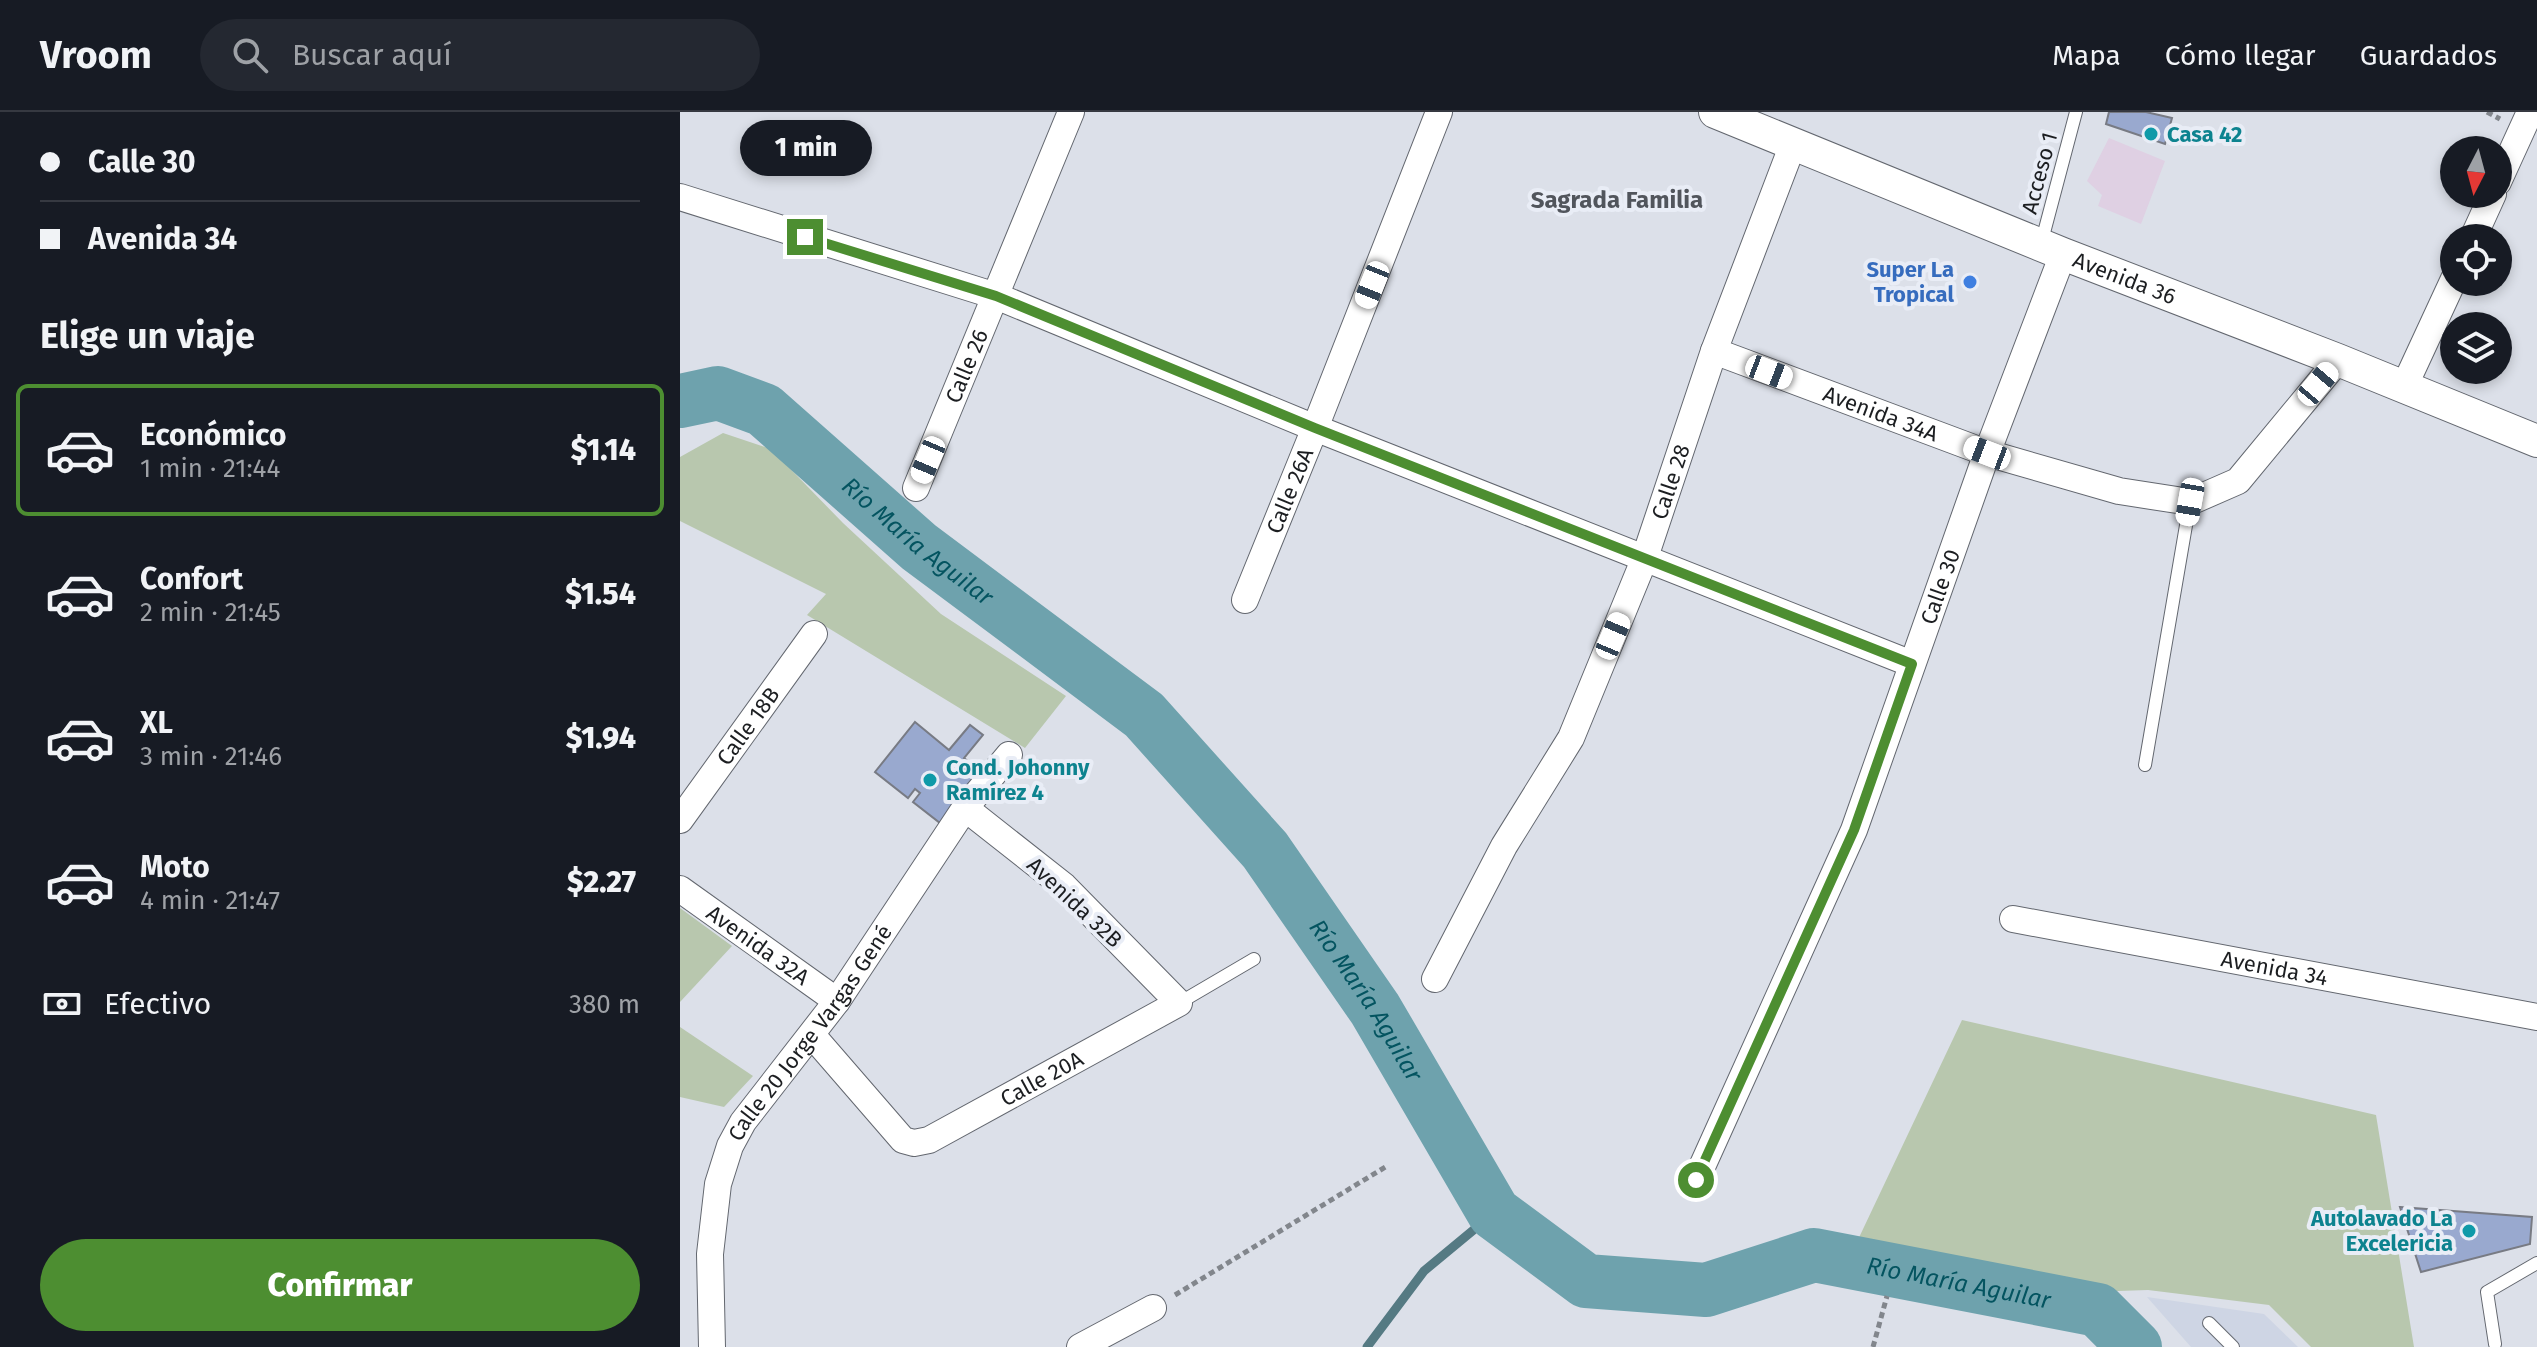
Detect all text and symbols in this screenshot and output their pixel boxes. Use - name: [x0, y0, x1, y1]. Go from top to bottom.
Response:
- search box: [200, 19, 760, 91]
- text: Vroom: [40, 32, 152, 78]
- icon: search: [228, 33, 272, 77]
- text: Buscar aquí: [292, 37, 452, 73]
- text: Mapa: [2052, 39, 2121, 72]
- text: Cómo llegar: [2165, 39, 2316, 72]
- text: Guardados: [2360, 39, 2497, 72]
- callout: 1 min: [739, 121, 871, 177]
- place label: Casa 42: [2167, 121, 2242, 148]
- marker: Casa 42: [2142, 125, 2160, 143]
- street label: Acceso 1: [2016, 129, 2063, 217]
- text: 1 min: [775, 132, 837, 163]
- north arrow: [2440, 136, 2512, 208]
- map controls: [2440, 136, 2512, 384]
- text: Calle 30: [88, 144, 196, 180]
- district label: Sagrada Familia: [1531, 186, 1703, 214]
- route end: [787, 219, 823, 255]
- text: Avenida 34: [88, 221, 237, 257]
- button: locate: [2440, 224, 2512, 296]
- street label: Avenida 36: [2069, 246, 2180, 310]
- place label: Super La Tropical: [1866, 256, 1954, 308]
- car: [1352, 258, 1392, 312]
- marker: Super La Tropical: [1961, 273, 1979, 291]
- button: layers: [2440, 312, 2512, 384]
- text: Elige un viaje: [40, 314, 255, 358]
- street label: Calle 26: [940, 325, 994, 407]
- car: [1742, 352, 1796, 392]
- car: [2293, 358, 2343, 410]
- street label: Avenida 34A: [1819, 380, 1942, 448]
- icon: car: [44, 414, 116, 486]
- text: Económico: [140, 417, 286, 453]
- text: $1.14: [571, 432, 636, 468]
- car: [908, 433, 948, 487]
- car: [1960, 433, 2014, 473]
- street label: Calle 28: [1646, 441, 1696, 523]
- street label: Calle 26A: [1261, 444, 1320, 538]
- text: 1 min · 21:44: [140, 453, 280, 484]
- water label: Río María Aguilar: [836, 472, 999, 612]
- car: [2174, 476, 2206, 528]
- street label: Calle 30: [1915, 546, 1966, 628]
- icon: car: [44, 558, 116, 630]
- text: Confort: [140, 561, 243, 597]
- text: $1.54: [565, 576, 636, 612]
- text: 2 min · 21:45: [140, 597, 281, 628]
- car: [1593, 609, 1633, 663]
- street label: Calle 18B: [711, 682, 785, 770]
- icon: car: [44, 702, 116, 774]
- text: XL: [140, 705, 173, 741]
- text: $1.94: [566, 720, 636, 756]
- text: 3 min · 21:46: [140, 741, 282, 772]
- place label: Cond. Johonny Ramírez 4: [946, 754, 1090, 806]
- marker: Cond. Johonny Ramírez 4: [921, 771, 939, 789]
- icon: car: [44, 846, 116, 918]
- text: Moto: [140, 849, 210, 885]
- street label: Avenida 32B: [1021, 851, 1128, 953]
- text: $2.27: [567, 864, 636, 900]
- text: 4 min · 21:47: [140, 885, 280, 916]
- street label: Avenida 32A: [701, 899, 815, 991]
- water label: Río María Aguilar: [1303, 914, 1428, 1087]
- street label: Calle 20 Jorge Vargas Gené: [722, 920, 898, 1146]
- street label: Avenida 34: [2219, 945, 2330, 992]
- icon: cash: [40, 982, 84, 1026]
- text: Efectivo: [104, 986, 211, 1022]
- text: 380 m: [569, 989, 640, 1020]
- street label: Calle 20A: [996, 1045, 1088, 1112]
- route start: [1678, 1162, 1714, 1198]
- place label: Autolavado La Excelericia: [2310, 1205, 2453, 1257]
- marker: Autolavado La Excelericia: [2460, 1222, 2478, 1240]
- button: Confirmar: [40, 1239, 640, 1331]
- water label: Río María Aguilar: [1864, 1252, 2054, 1315]

